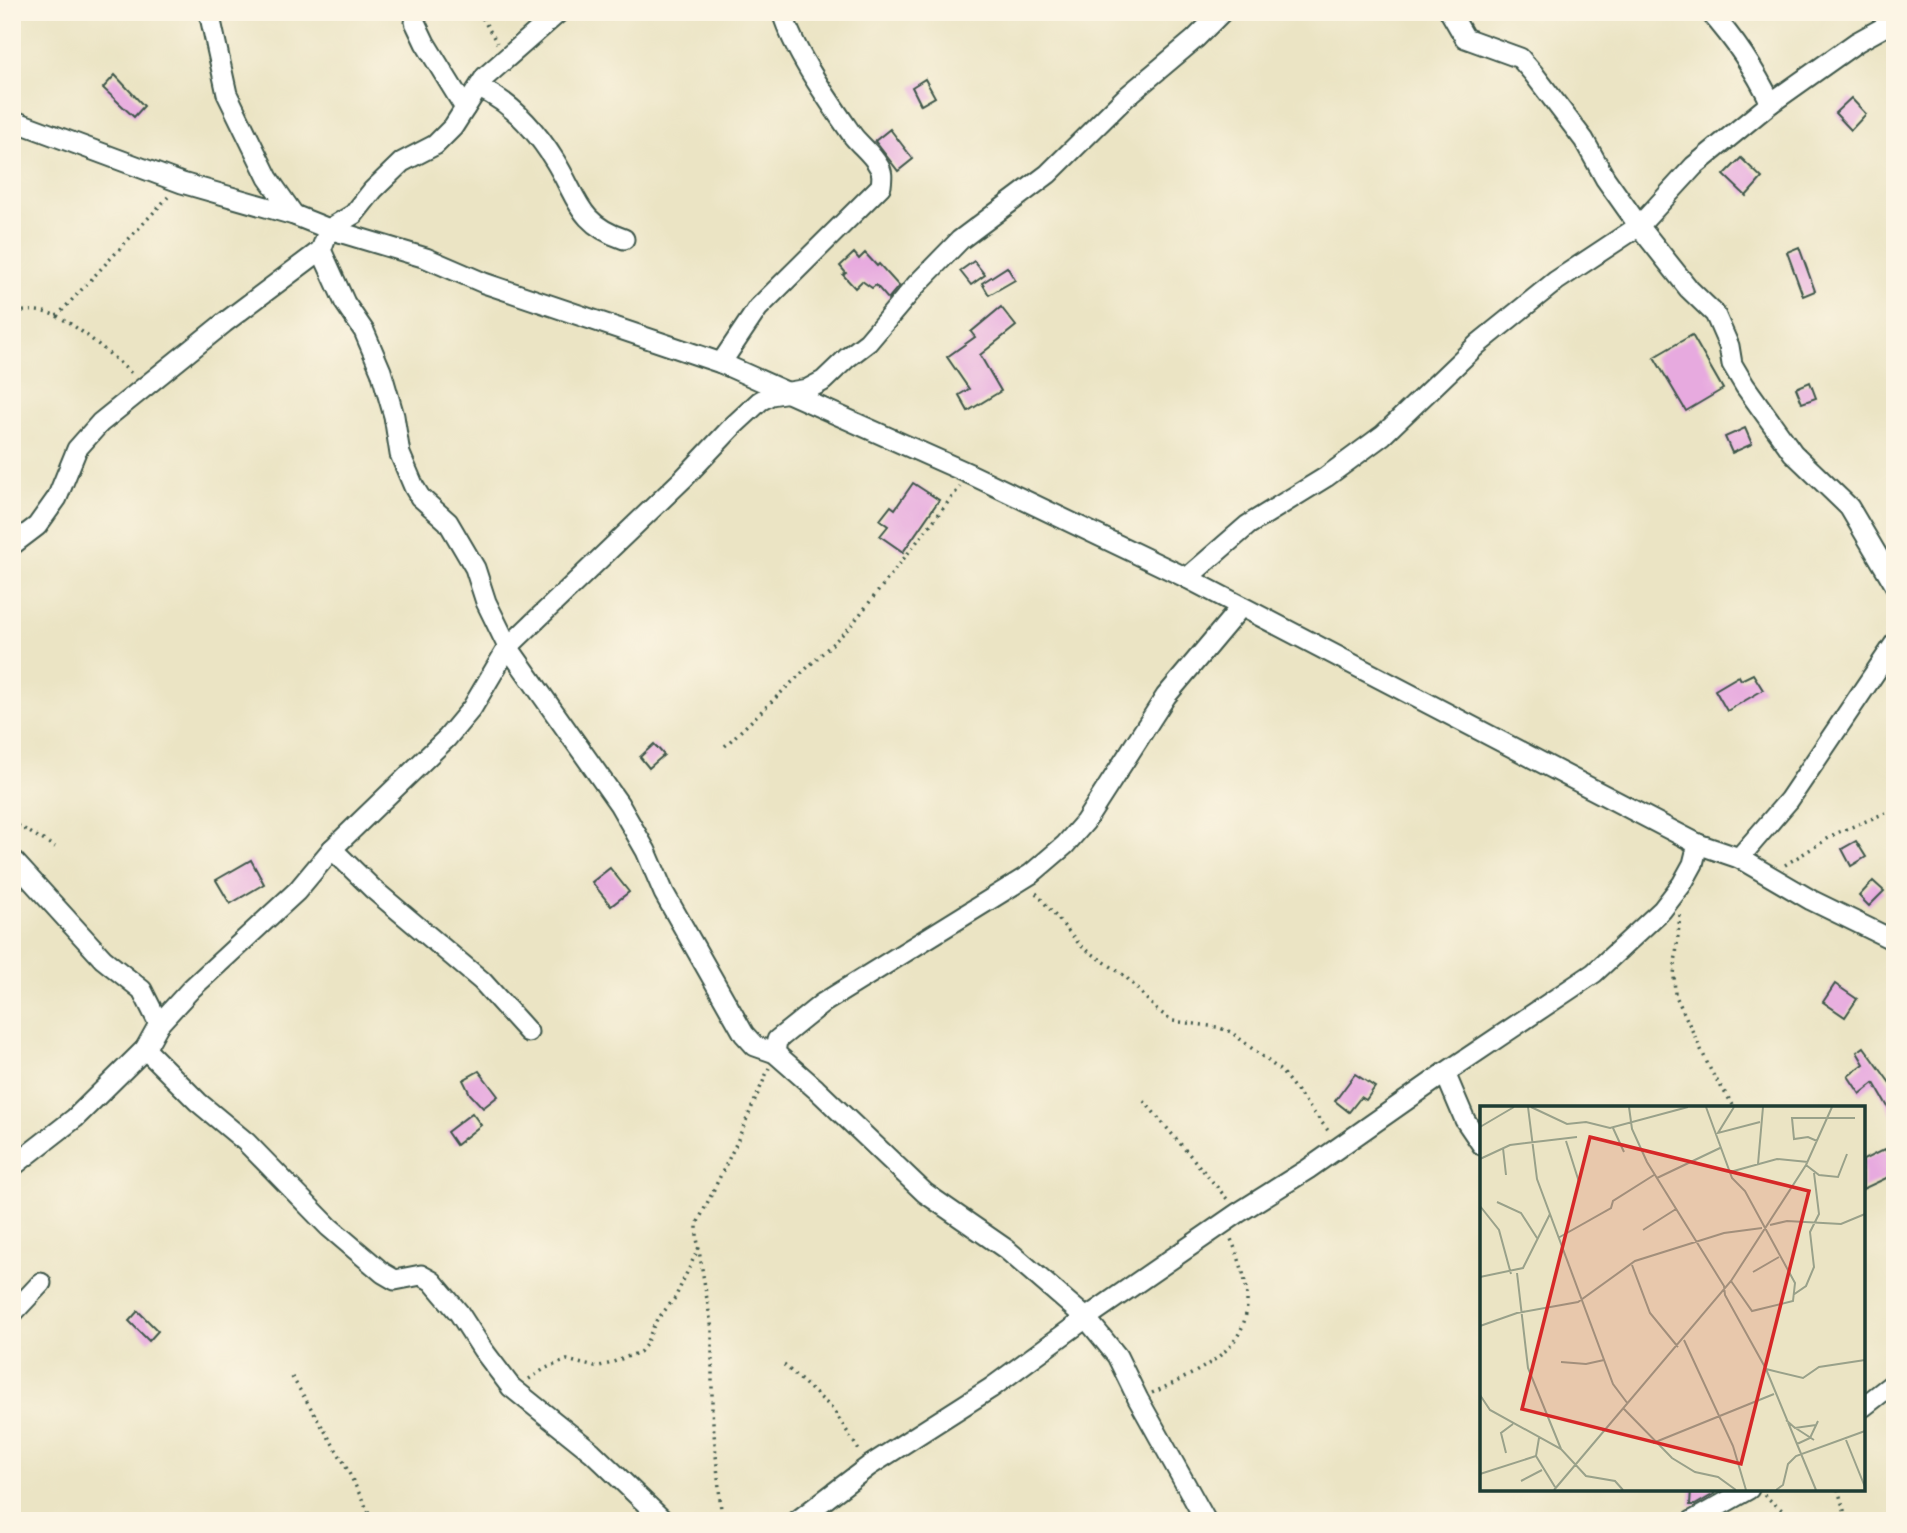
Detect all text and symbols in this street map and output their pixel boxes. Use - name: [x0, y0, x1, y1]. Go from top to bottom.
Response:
- inset map: [1480, 1106, 1865, 1491]

